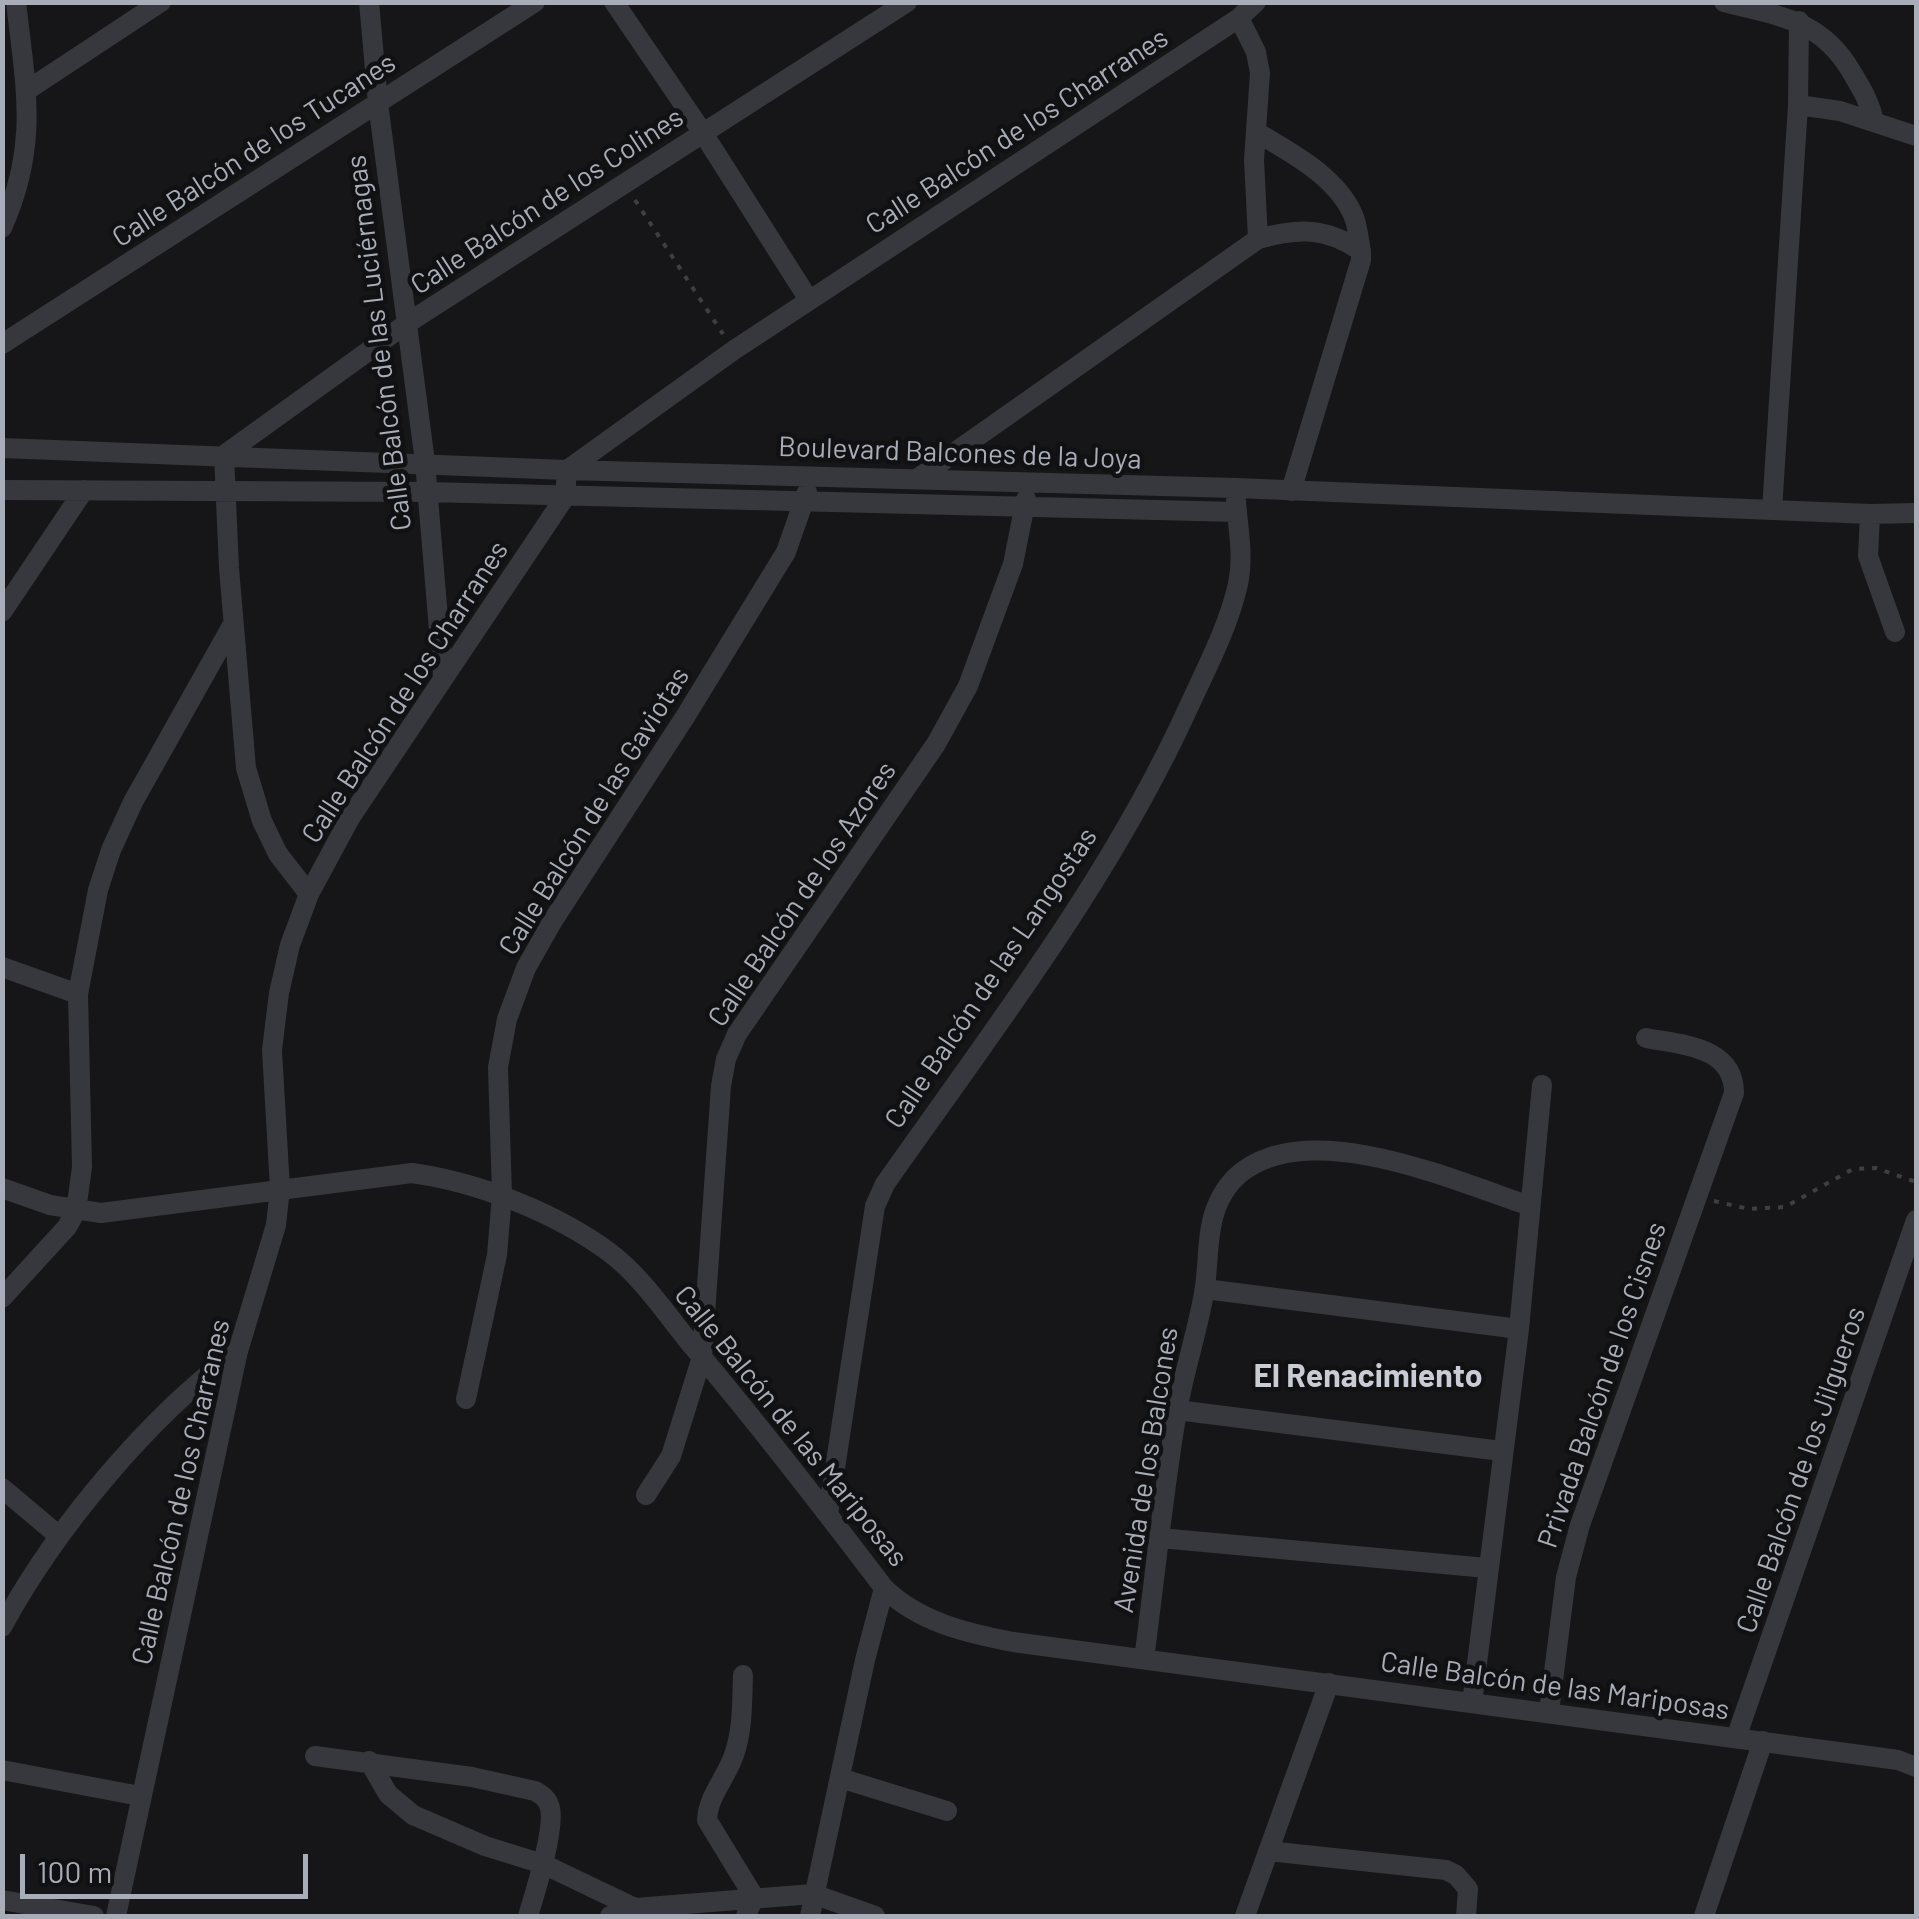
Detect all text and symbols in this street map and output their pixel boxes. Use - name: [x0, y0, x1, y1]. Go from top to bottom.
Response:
- street label: Calle Balcón de los Charranes: [860, 21, 1174, 241]
- street label: Calle Balcón de los Tucanes: [106, 46, 402, 254]
- street label: Calle Balcón de los Colines: [404, 100, 690, 302]
- street label: Calle Balcón de las Luciérnagas: [339, 153, 419, 533]
- street label: Boulevard Balcones de la Joya: [778, 430, 1142, 476]
- street label: Calle Balcón de los Charranes: [295, 535, 515, 849]
- street label: Calle Balcón de las Gaviotas: [492, 661, 696, 961]
- street label: Calle Balcón de los Azores: [701, 755, 903, 1033]
- street label: Calle Balcón de las Langostas: [878, 821, 1104, 1135]
- street label: Privada Balcón de los Cisnes: [1530, 1218, 1674, 1552]
- street label: Calle Balcón de las Mariposas: [667, 1279, 915, 1573]
- street label: Calle Balcón de los Jilgueros: [1729, 1302, 1873, 1638]
- street label: Calle Balcón de los Charranes: [125, 1316, 237, 1668]
- street label: Avenida de los Balcones: [1107, 1325, 1185, 1615]
- district label: El Renacimiento: [1253, 1357, 1483, 1395]
- street label: Calle Balcón de las Mariposas: [1378, 1645, 1732, 1727]
- scale bar: [25, 1834, 312, 1896]
- text: 100 m: [37, 1853, 112, 1889]

